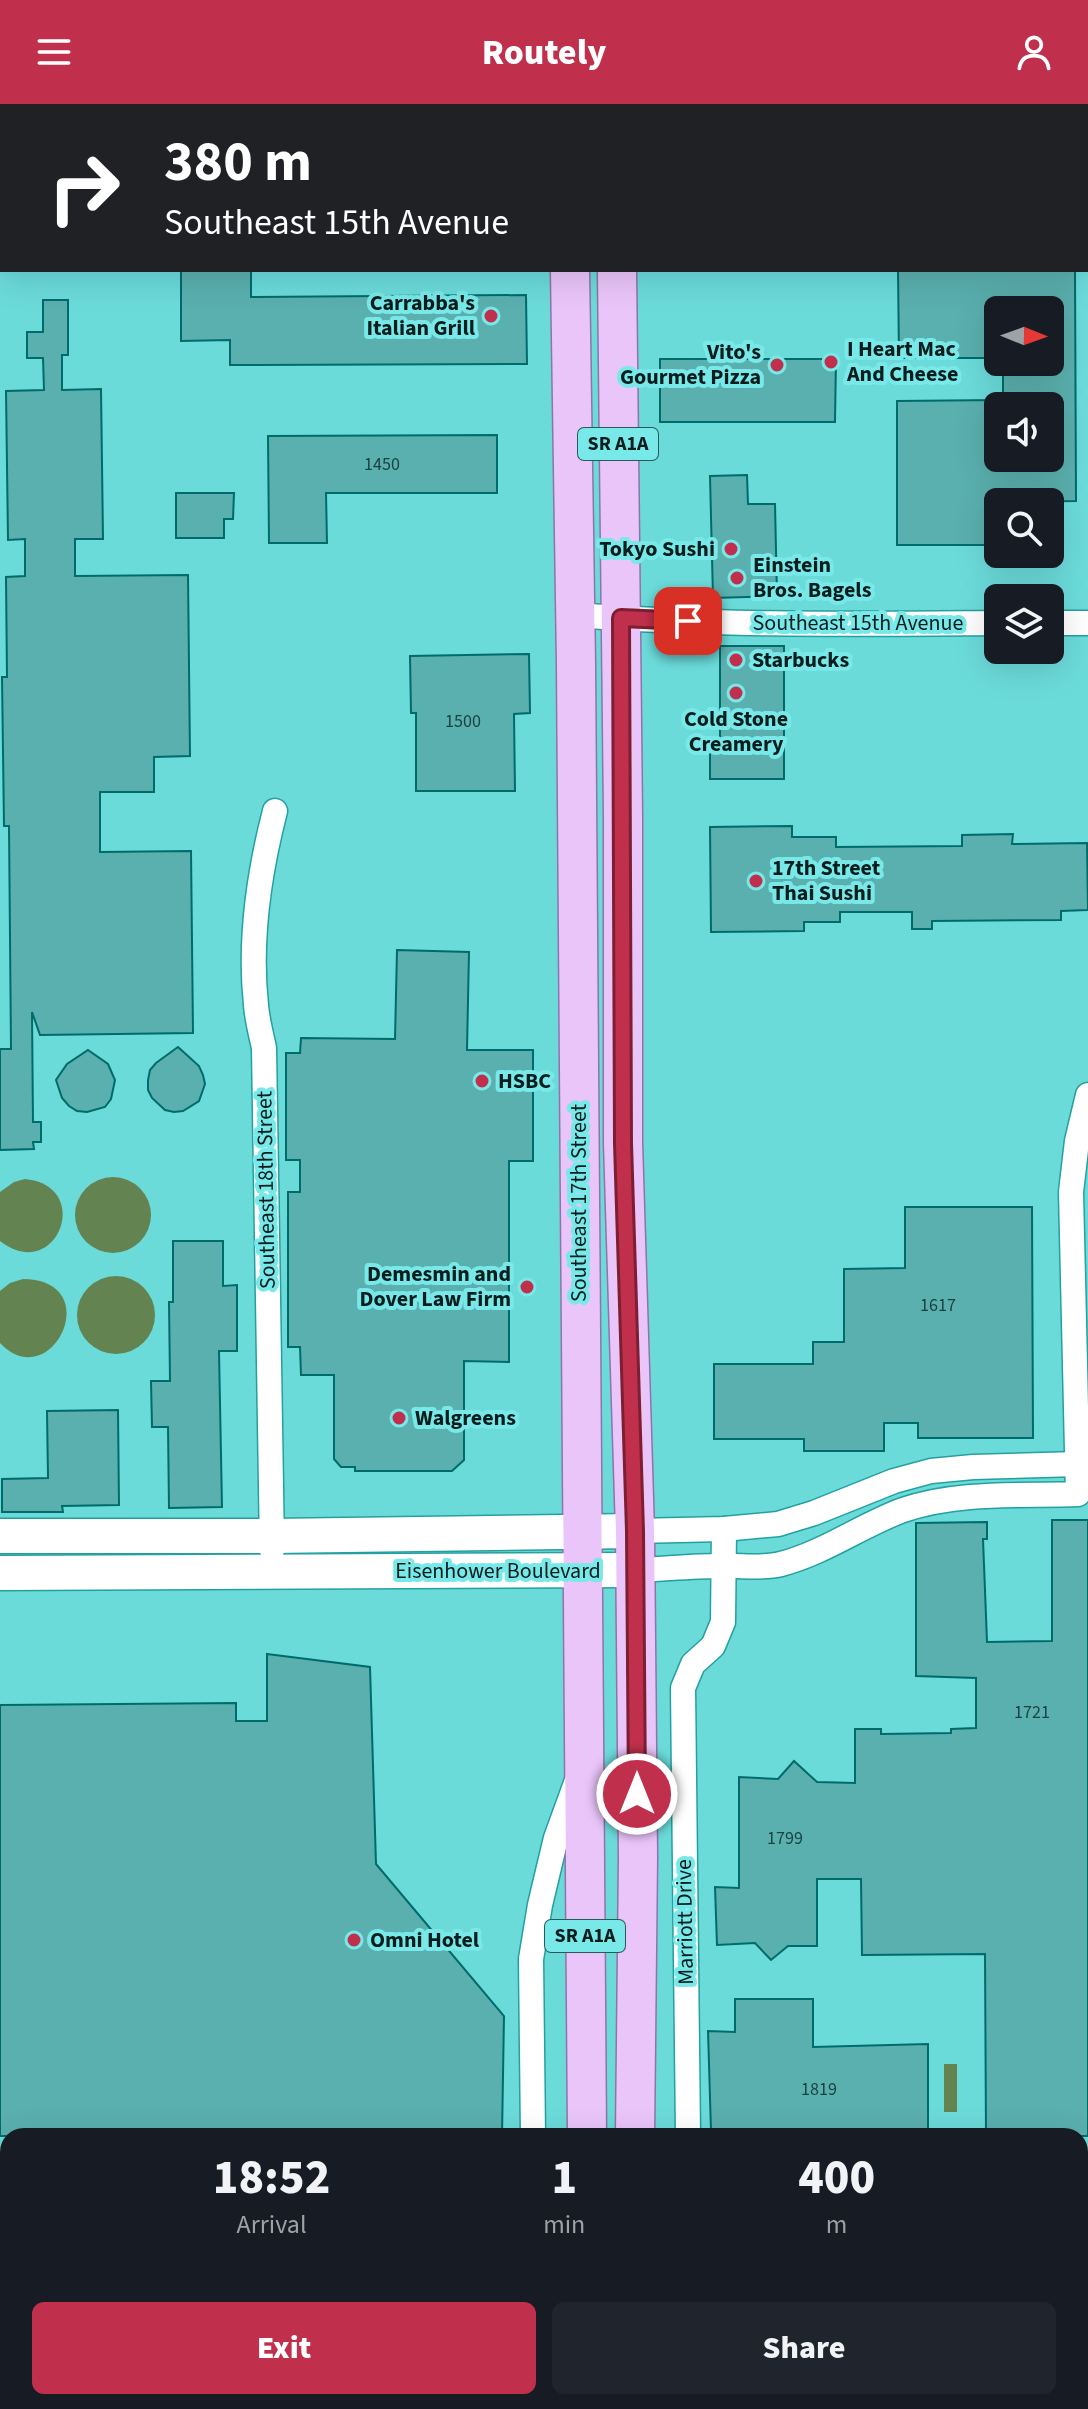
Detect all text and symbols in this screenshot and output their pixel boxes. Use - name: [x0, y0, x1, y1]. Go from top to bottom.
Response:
- text: Routely: [482, 27, 606, 78]
- icon: menu: [32, 30, 76, 74]
- icon: person: [1012, 30, 1056, 74]
- text: 380 m: [164, 123, 312, 202]
- icon: right: [32, 136, 136, 240]
- text: Southeast 15th Avenue: [164, 197, 509, 248]
- place label: Carrabba's Italian Grill: [366, 287, 476, 344]
- north arrow: [984, 296, 1064, 376]
- map controls: [984, 296, 1064, 664]
- marker: Carrabba's Italian Grill: [482, 307, 500, 325]
- place label: I Heart Mac And Cheese: [846, 333, 959, 390]
- place label: Vito's Gourmet Pizza: [620, 336, 761, 393]
- marker: I Heart Mac And Cheese: [822, 353, 840, 371]
- marker: Vito's Gourmet Pizza: [768, 356, 786, 374]
- button: sound: [984, 392, 1064, 472]
- road number: SR A1A: [578, 428, 658, 460]
- house number: 1450: [364, 452, 400, 477]
- button: search: [984, 488, 1064, 568]
- place label: Tokyo Sushi: [599, 533, 715, 565]
- marker: Tokyo Sushi: [722, 540, 740, 558]
- place label: Einstein Bros. Bagels: [753, 549, 872, 606]
- marker: Einstein Bros. Bagels: [728, 569, 746, 587]
- button: layers: [984, 584, 1064, 664]
- pin: [654, 587, 722, 655]
- icon: arrive: [666, 599, 710, 643]
- street label: Southeast 15th Avenue: [753, 607, 963, 639]
- place label: Starbucks: [752, 644, 849, 676]
- marker: Starbucks: [727, 651, 745, 669]
- marker: Cold Stone Creamery: [727, 684, 745, 702]
- place label: Cold Stone Creamery: [684, 703, 788, 760]
- house number: 1500: [445, 709, 481, 734]
- place label: 17th Street Thai Sushi: [772, 852, 881, 909]
- marker: 17th Street Thai Sushi: [747, 872, 765, 890]
- place label: HSBC: [498, 1065, 551, 1097]
- marker: HSBC: [473, 1072, 491, 1090]
- street label: Southeast 18th Street: [248, 1090, 284, 1289]
- street label: Southeast 17th Street: [563, 1103, 595, 1302]
- place label: Demesmin and Dover Law Firm: [359, 1258, 511, 1315]
- marker: Demesmin and Dover Law Firm: [518, 1278, 536, 1296]
- house number: 1617: [920, 1293, 956, 1318]
- place label: Walgreens: [415, 1402, 516, 1434]
- marker: Walgreens: [390, 1409, 408, 1427]
- street label: Eisenhower Boulevard: [395, 1555, 601, 1587]
- house number: 1721: [1014, 1700, 1050, 1725]
- position arrow: [595, 1752, 679, 1836]
- house number: 1799: [767, 1826, 803, 1851]
- street label: Marriott Drive: [668, 1859, 702, 1985]
- road number: SR A1A: [545, 1920, 625, 1952]
- place label: Omni Hotel: [370, 1924, 480, 1956]
- marker: Omni Hotel: [345, 1931, 363, 1949]
- house number: 1819: [801, 2077, 837, 2102]
- text: 18:52: [213, 2144, 330, 2212]
- text: 1: [551, 2144, 577, 2212]
- text: 400: [798, 2144, 875, 2212]
- text: Arrival: [237, 2206, 307, 2243]
- text: min: [543, 2206, 585, 2243]
- text: m: [826, 2206, 847, 2243]
- button: Exit: [32, 2302, 536, 2394]
- button: Share: [552, 2302, 1056, 2394]

